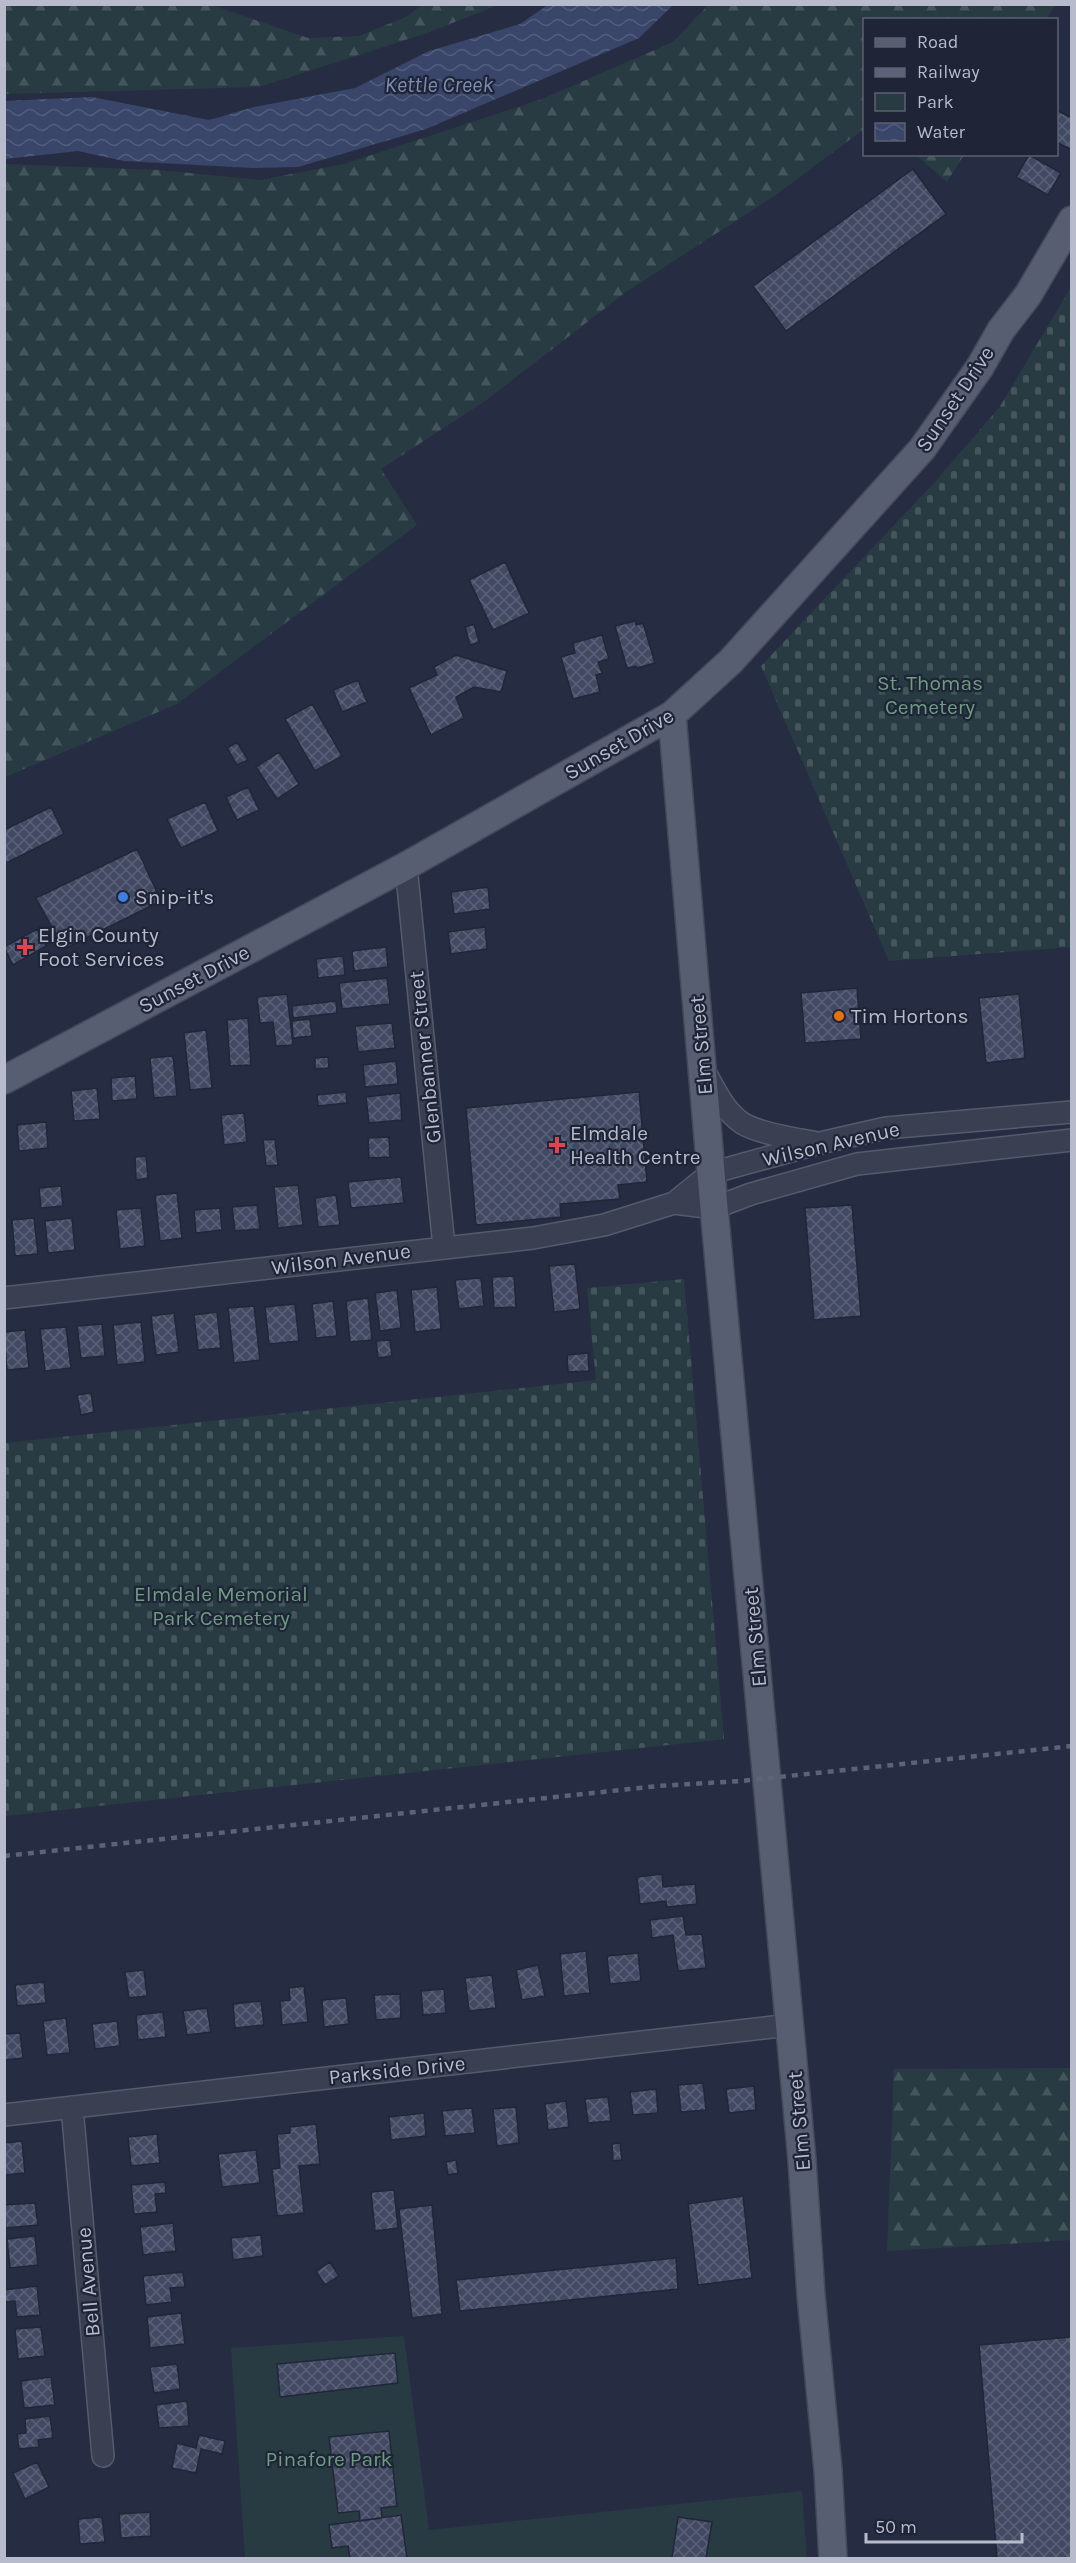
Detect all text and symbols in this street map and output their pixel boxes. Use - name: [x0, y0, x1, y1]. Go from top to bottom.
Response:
- legend: [863, 18, 1058, 156]
- text: Road: [917, 31, 958, 53]
- text: Railway: [917, 61, 980, 83]
- water label: Kettle Creek: [385, 72, 494, 98]
- text: Park: [917, 91, 954, 113]
- text: Water: [917, 121, 965, 143]
- street label: Sunset Drive: [911, 342, 999, 456]
- park label: St. Thomas Cemetery: [877, 671, 983, 719]
- street label: Sunset Drive: [560, 703, 678, 785]
- place label: Snip-it's: [135, 885, 214, 909]
- marker: Snip-it's: [116, 890, 130, 904]
- place label: Elgin County Foot Services: [38, 923, 165, 971]
- marker: Elgin County Foot Services: [16, 938, 34, 956]
- street label: Sunset Drive: [135, 940, 253, 1018]
- street label: Glenbanner Street: [404, 970, 446, 1144]
- street label: Elm Street: [685, 994, 717, 1096]
- place label: Tim Hortons: [851, 1004, 969, 1028]
- marker: Tim Hortons: [832, 1009, 846, 1023]
- street label: Wilson Avenue: [760, 1117, 902, 1171]
- place label: Elmdale Health Centre: [570, 1121, 700, 1169]
- marker: Elmdale Health Centre: [548, 1136, 566, 1154]
- street label: Wilson Avenue: [270, 1239, 412, 1279]
- park label: Elmdale Memorial Park Cemetery: [134, 1582, 308, 1630]
- street label: Elm Street: [739, 1586, 771, 1688]
- street label: Parkside Drive: [328, 2051, 466, 2089]
- street label: Elm Street: [783, 2070, 815, 2172]
- street label: Bell Avenue: [71, 2226, 105, 2338]
- park label: Pinafore Park: [266, 2447, 393, 2471]
- scale bar: [866, 2506, 1022, 2544]
- text: 50 m: [875, 2516, 917, 2538]

